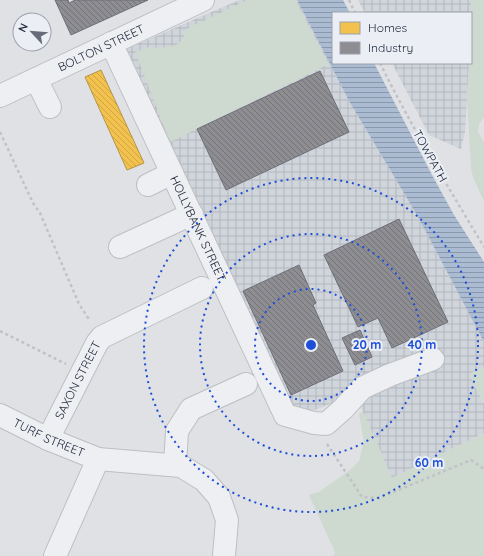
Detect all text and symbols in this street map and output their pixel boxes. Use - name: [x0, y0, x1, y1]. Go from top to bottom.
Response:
- north arrow: [12, 12, 52, 52]
- legend: [332, 12, 472, 64]
- text: Homes: [368, 20, 408, 35]
- text: N: [15, 21, 31, 34]
- street label: BOLTON STREET: [55, 21, 147, 75]
- text: Industry: [368, 40, 413, 55]
- street label: TOWPATH: [410, 127, 451, 185]
- street label: HOLLYBANK STREET: [167, 173, 230, 284]
- text: 20 m: [353, 337, 381, 352]
- text: 40 m: [408, 337, 436, 352]
- street label: SAXON STREET: [51, 338, 104, 422]
- centre of rings: [304, 338, 318, 352]
- street label: TURF STREET: [11, 415, 87, 460]
- text: 60 m: [415, 455, 443, 470]

